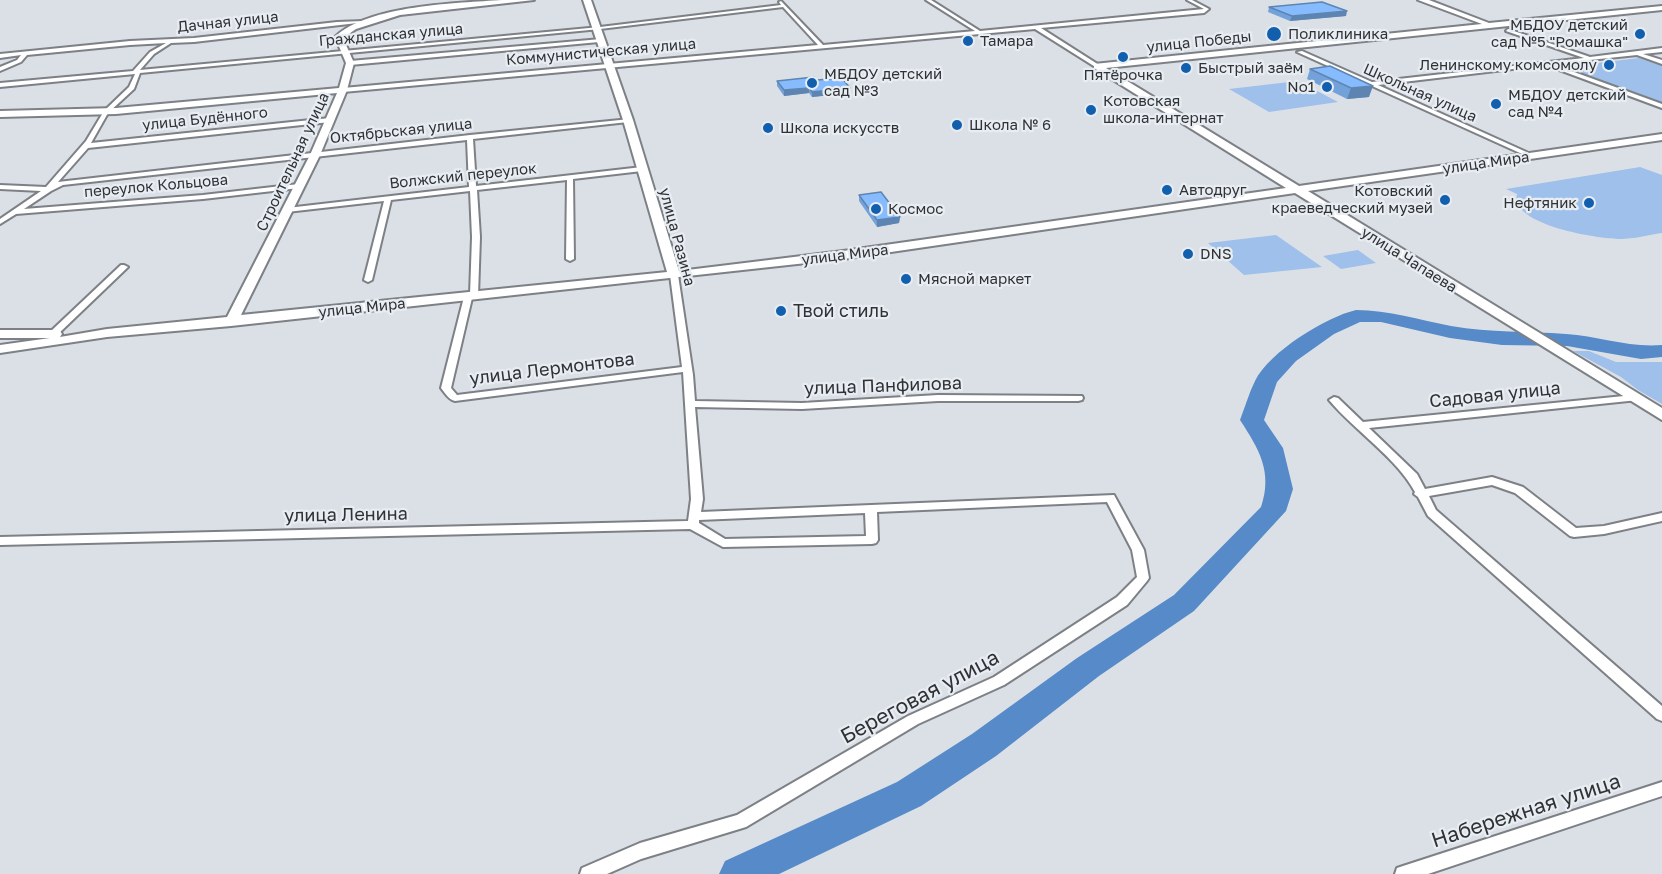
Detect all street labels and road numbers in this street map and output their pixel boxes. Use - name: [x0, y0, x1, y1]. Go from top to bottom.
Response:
- street label: Дачная улица: [177, 8, 279, 36]
- street label: Гражданская улица: [318, 20, 464, 50]
- street label: улица Победы: [1146, 28, 1252, 56]
- street label: Коммунистическая улица: [505, 35, 697, 69]
- street label: Школьная улица: [1360, 60, 1480, 126]
- street label: Строительная улица: [253, 90, 333, 234]
- street label: улица Будённого: [141, 103, 269, 135]
- street label: Октябрьская улица: [329, 115, 473, 147]
- street label: улица Мира: [1441, 148, 1531, 178]
- street label: Волжский переулок: [388, 159, 538, 193]
- street label: переулок Кольцова: [83, 171, 229, 201]
- street label: улица Разина: [655, 186, 699, 288]
- street label: улица Чапаева: [1358, 223, 1460, 297]
- street label: улица Мира: [801, 241, 889, 269]
- street label: улица Мира: [318, 294, 406, 322]
- street label: улица Лермонтова: [468, 348, 636, 390]
- street label: улица Панфилова: [804, 372, 962, 400]
- street label: Садовая улица: [1428, 377, 1562, 413]
- street label: улица Ленина: [284, 503, 408, 527]
- street label: Береговая улица: [836, 645, 1004, 749]
- street label: Набережная улица: [1428, 769, 1624, 853]

